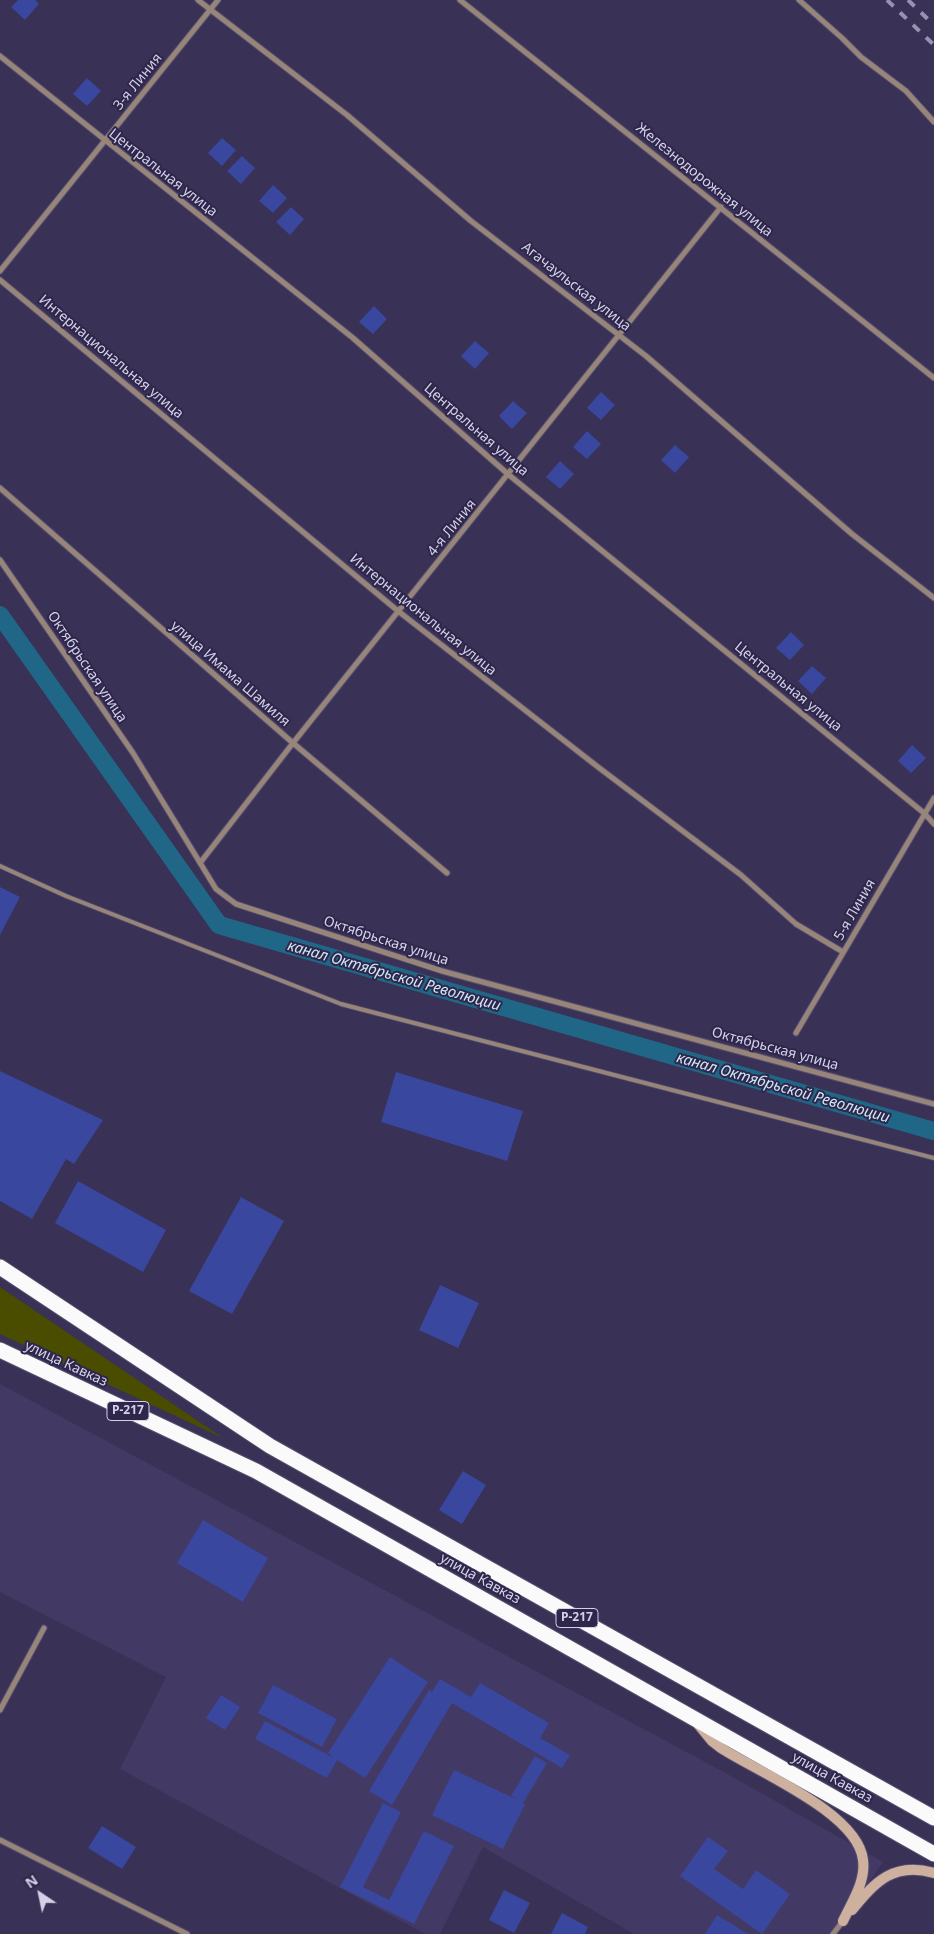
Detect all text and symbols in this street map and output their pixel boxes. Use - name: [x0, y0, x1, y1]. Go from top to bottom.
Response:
- street label: 3-я Линия: [110, 50, 166, 114]
- street label: Железнодорожная улица: [632, 120, 776, 240]
- street label: Центральная улица: [105, 125, 221, 221]
- street label: Агачаульская улица: [518, 239, 634, 335]
- street label: Интернациональная улица: [35, 292, 187, 422]
- street label: Центральная улица: [420, 380, 532, 480]
- street label: 4-я Линия: [424, 496, 480, 560]
- street label: Интернациональная улица: [346, 551, 500, 679]
- street label: Октябрьская улица: [44, 608, 130, 726]
- street label: улица Имама Шамиля: [167, 618, 293, 730]
- street label: Центральная улица: [731, 639, 845, 735]
- street label: 5-я Линия: [831, 876, 879, 944]
- street label: Октябрьская улица: [321, 913, 451, 969]
- water label: канал Октябрьской Революции: [285, 937, 503, 1015]
- street label: Октябрьская улица: [710, 1024, 840, 1074]
- water label: канал Октябрьской Революции: [674, 1049, 892, 1127]
- street label: улица Кавказ: [22, 1337, 110, 1391]
- road number: Р-217: [107, 1402, 149, 1420]
- street label: улица Кавказ: [437, 1550, 523, 1608]
- road number: Р-217: [556, 1609, 598, 1628]
- street label: улица Кавказ: [789, 1749, 875, 1807]
- north arrow: [15, 1869, 65, 1919]
- text: N: [21, 1870, 41, 1892]

